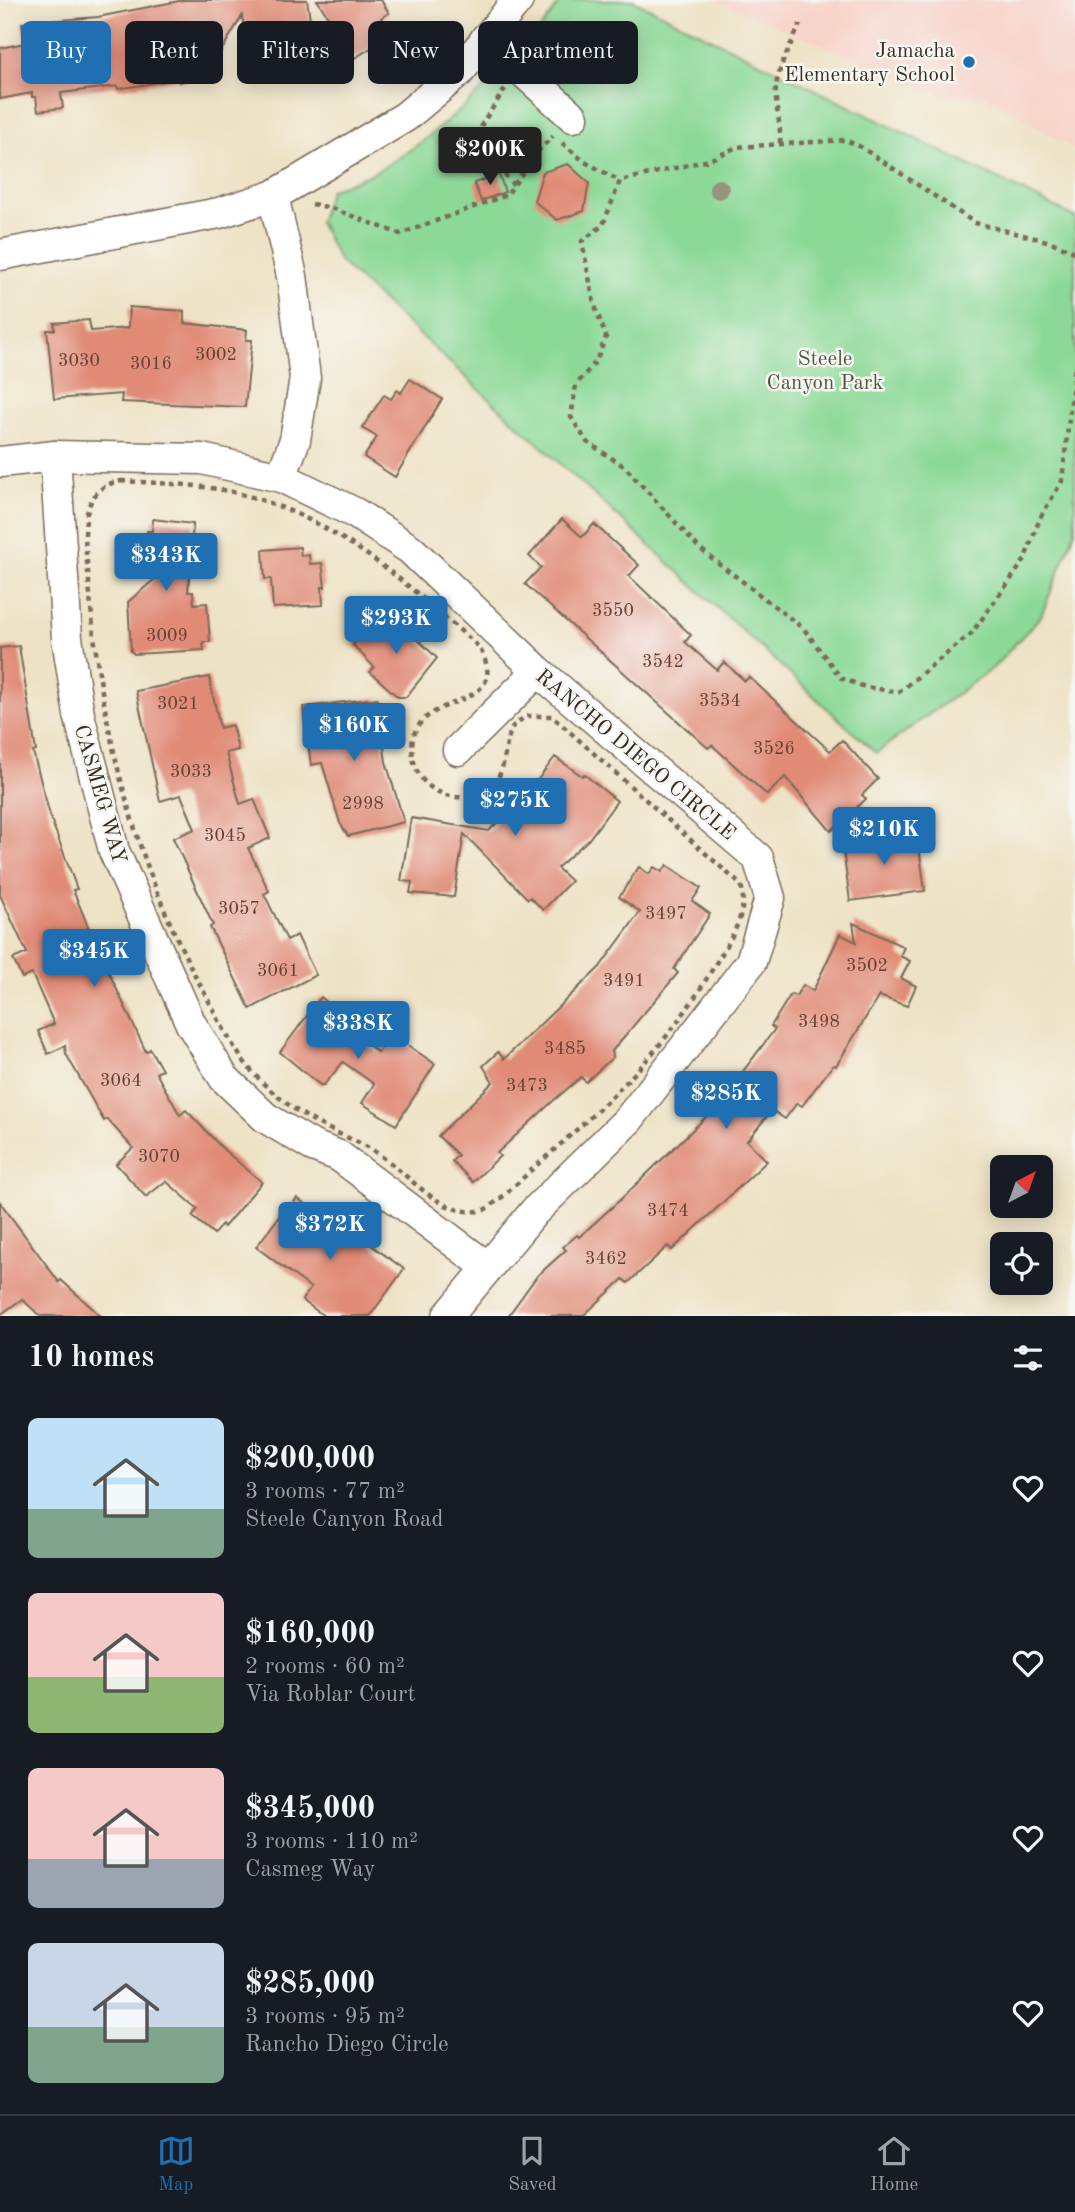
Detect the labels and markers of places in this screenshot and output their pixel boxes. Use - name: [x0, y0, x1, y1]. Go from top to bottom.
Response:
- place label: Jamacha Elementary School: [784, 41, 955, 86]
- marker: Jamacha Elementary School: [961, 54, 977, 70]
- pin: $200K: [441, 128, 539, 187]
- pin: $343K: [117, 534, 215, 593]
- pin: $293K: [347, 596, 445, 656]
- pin: $160K: [305, 704, 403, 763]
- pin: $275K: [466, 778, 564, 838]
- pin: $210K: [835, 808, 933, 867]
- pin: $345K: [45, 930, 143, 989]
- pin: $338K: [309, 1002, 407, 1061]
- pin: $285K: [677, 1072, 775, 1131]
- pin: $372K: [281, 1202, 379, 1262]

